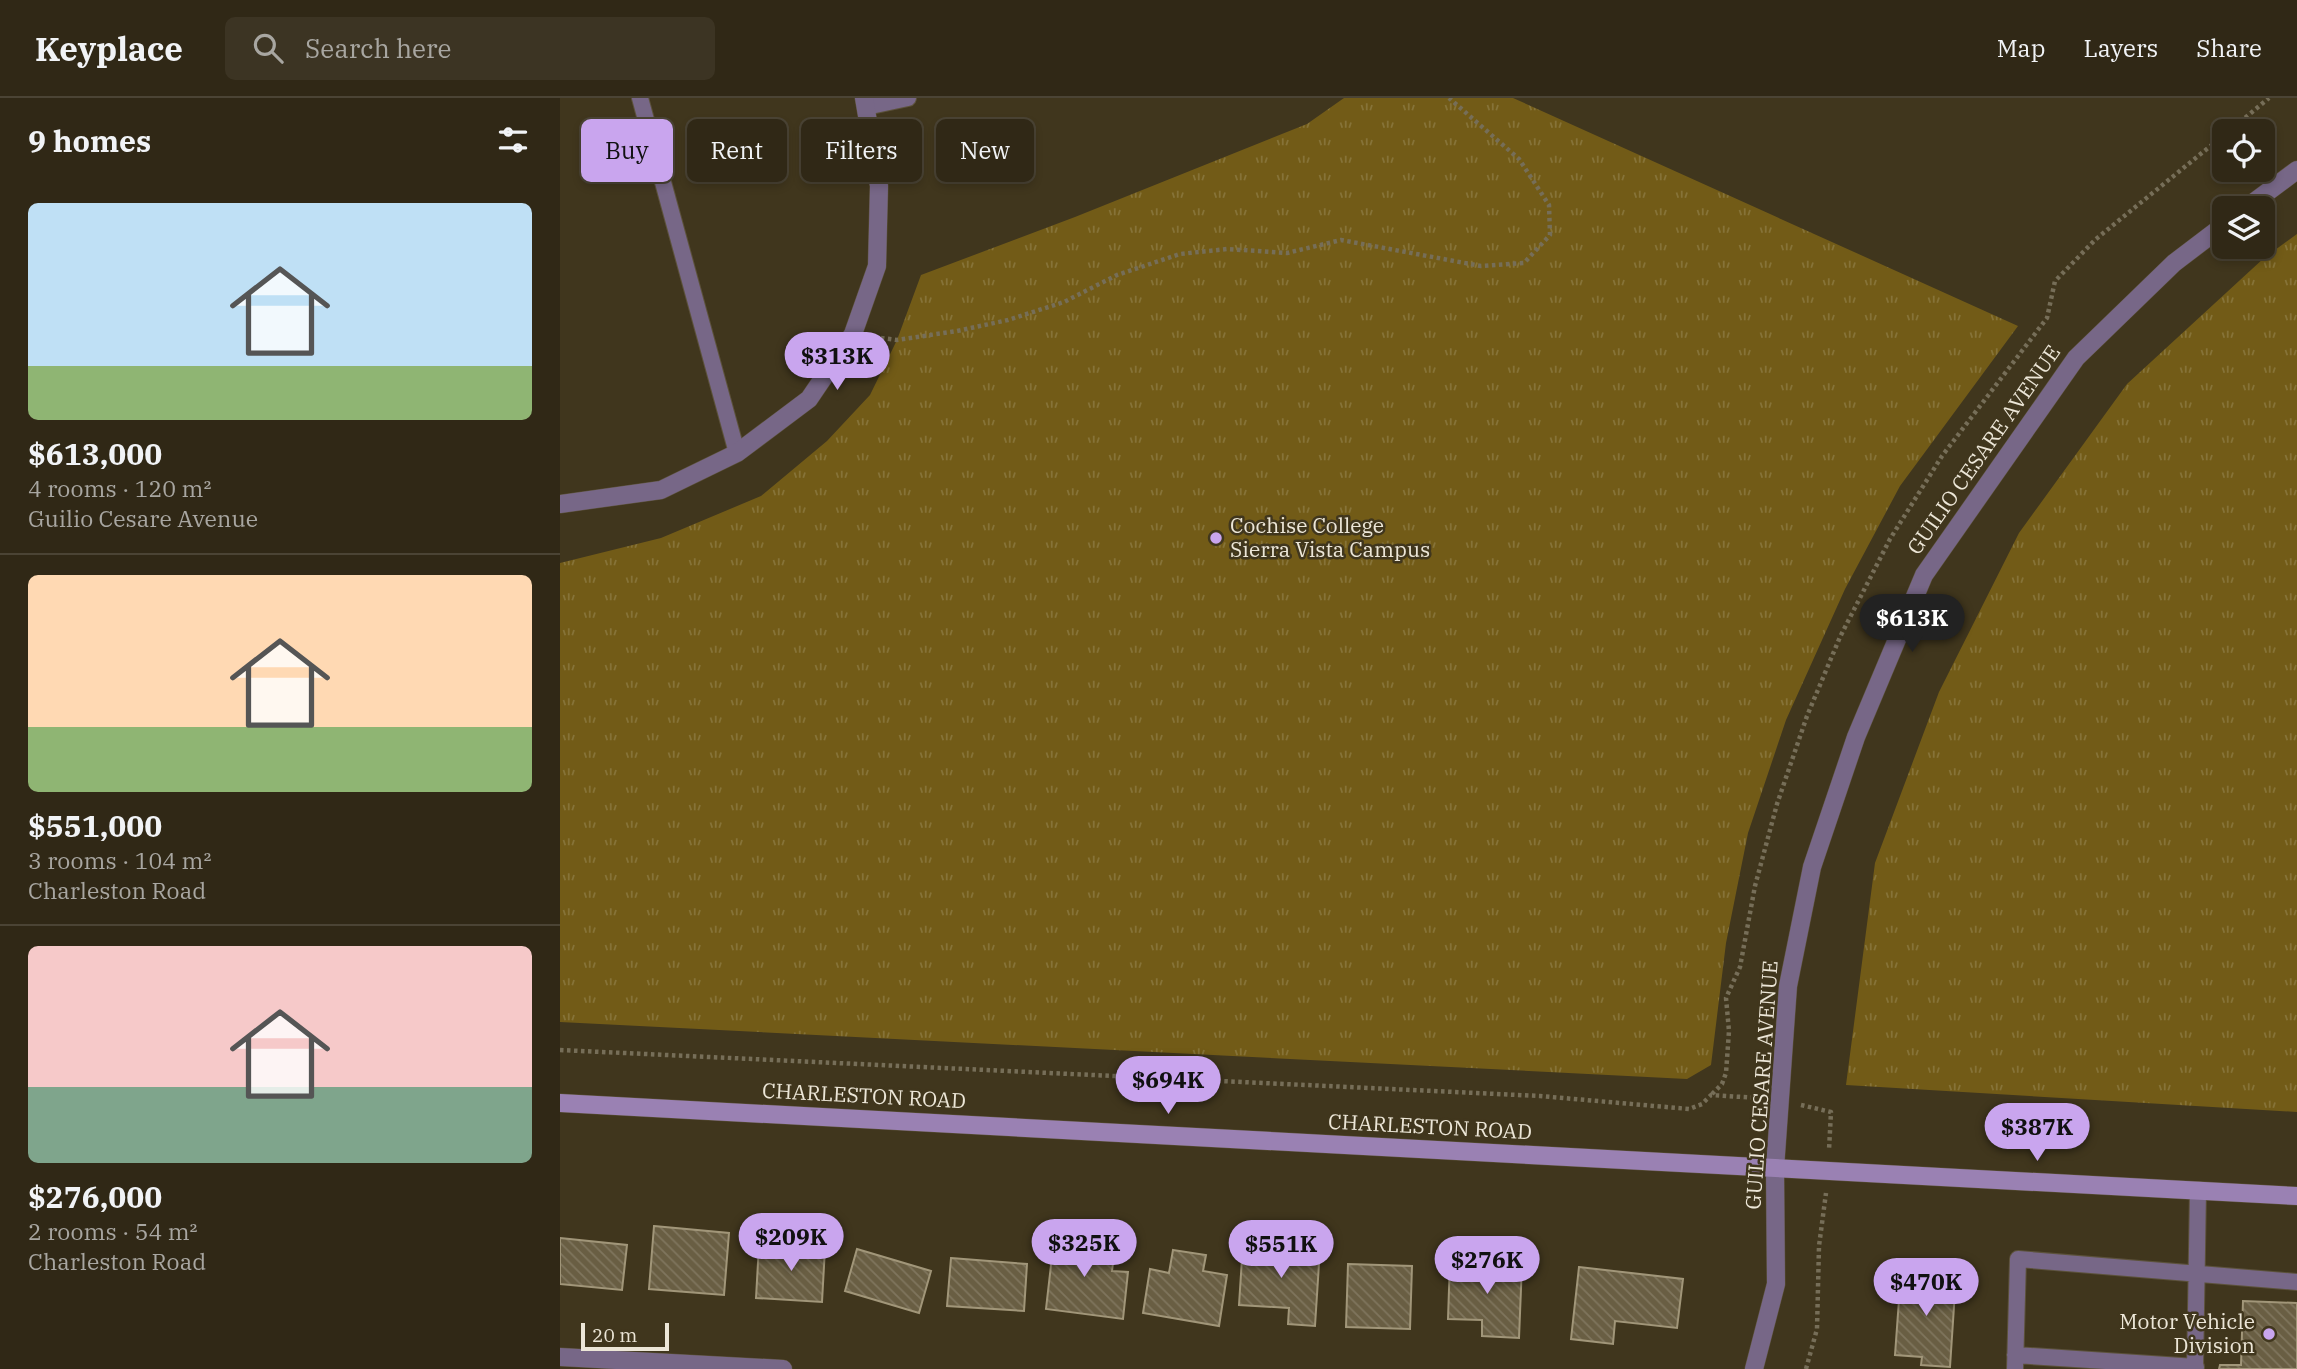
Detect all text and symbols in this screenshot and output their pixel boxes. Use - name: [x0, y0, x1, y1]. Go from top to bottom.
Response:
- search box: [225, 17, 715, 80]
- text: Keyplace: [35, 27, 183, 70]
- icon: search: [249, 29, 287, 67]
- text: Search here: [305, 31, 452, 65]
- text: Map: [1997, 32, 2045, 64]
- text: Layers: [2083, 32, 2158, 64]
- text: Share: [2196, 32, 2262, 64]
- chip: Buy: [581, 119, 673, 182]
- chip: Rent: [687, 119, 787, 182]
- chip: Filters: [801, 119, 922, 182]
- chip: New: [936, 119, 1034, 182]
- map controls: [2212, 119, 2275, 259]
- button: locate: [2212, 119, 2275, 182]
- text: 9 homes: [28, 121, 151, 160]
- icon: filters: [494, 121, 532, 159]
- button: layers: [2212, 196, 2275, 259]
- icon: home: [217, 248, 343, 374]
- pin: $313K: [788, 332, 886, 392]
- street label: GUILIO CESARE AVENUE: [1900, 339, 2066, 560]
- text: $313K: [801, 340, 873, 370]
- text: $613,000: [28, 434, 162, 473]
- text: 4 rooms · 120 m²: [28, 473, 211, 503]
- text: Guilio Cesare Avenue: [28, 503, 258, 533]
- place label: Cochise College Sierra Vista Campus: [1230, 511, 1430, 563]
- marker: Cochise College Sierra Vista Campus: [1208, 530, 1224, 546]
- pin: $613K: [1863, 594, 1961, 654]
- text: $613K: [1876, 602, 1948, 632]
- icon: home: [217, 620, 343, 746]
- text: $551,000: [28, 806, 162, 845]
- text: 3 rooms · 104 m²: [28, 845, 211, 875]
- text: Charleston Road: [28, 875, 206, 905]
- street label: GUILIO CESARE AVENUE: [1738, 959, 1784, 1210]
- icon: home: [217, 991, 343, 1117]
- pin: $694K: [1119, 1056, 1217, 1116]
- text: $694K: [1132, 1064, 1204, 1094]
- street label: CHARLESTON ROAD: [761, 1076, 967, 1114]
- pin: $387K: [1988, 1104, 2086, 1163]
- street label: CHARLESTON ROAD: [1327, 1107, 1533, 1145]
- text: $387K: [2001, 1111, 2073, 1141]
- text: $276,000: [28, 1177, 162, 1216]
- pin: $209K: [742, 1214, 840, 1273]
- text: 2 rooms · 54 m²: [28, 1216, 198, 1246]
- pin: $325K: [1035, 1220, 1133, 1279]
- pin: $551K: [1232, 1220, 1330, 1280]
- text: $209K: [755, 1221, 827, 1251]
- text: $325K: [1048, 1227, 1120, 1257]
- text: $551K: [1245, 1228, 1317, 1258]
- pin: $276K: [1438, 1236, 1536, 1296]
- text: $276K: [1451, 1244, 1523, 1274]
- text: Charleston Road: [28, 1246, 206, 1276]
- pin: $470K: [1877, 1258, 1975, 1318]
- text: $470K: [1890, 1266, 1962, 1296]
- place label: Motor Vehicle Division: [2119, 1307, 2255, 1359]
- scale bar: [581, 1320, 668, 1352]
- text: 20 m: [592, 1323, 637, 1347]
- marker: Motor Vehicle Division: [2261, 1326, 2277, 1342]

